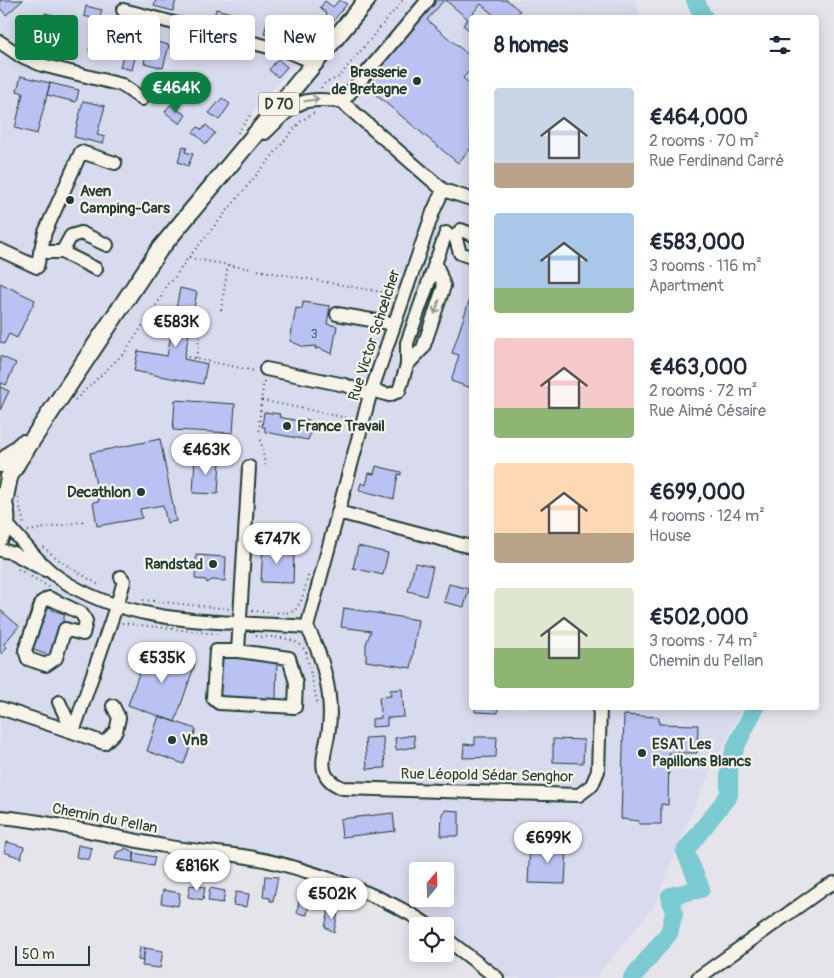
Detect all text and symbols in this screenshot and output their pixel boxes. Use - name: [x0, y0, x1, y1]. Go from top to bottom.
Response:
- chip: Buy: [15, 15, 78, 60]
- chip: Rent: [88, 15, 160, 60]
- chip: Filters: [170, 15, 255, 60]
- chip: New: [265, 15, 334, 60]
- icon: filters: [766, 31, 794, 59]
- text: 8 homes: [494, 32, 568, 59]
- place label: Brasserie de Bretagne: [331, 63, 408, 99]
- pin: €464K: [141, 72, 211, 114]
- marker: Brasserie de Bretagne: [411, 75, 423, 87]
- text: €464K: [152, 78, 200, 98]
- road number: D 70: [259, 92, 299, 116]
- one-way arrow: [303, 94, 319, 104]
- text: €464,000: [649, 104, 748, 131]
- icon: home: [534, 108, 594, 168]
- text: 2 rooms · 70 m²: [649, 131, 759, 151]
- text: Rue Ferdinand Carré: [649, 151, 784, 171]
- place label: Aven Camping-Cars: [80, 182, 170, 218]
- marker: Aven Camping-Cars: [64, 194, 76, 206]
- text: €583,000: [649, 229, 745, 256]
- icon: home: [534, 233, 594, 293]
- text: 3 rooms · 116 m²: [649, 256, 762, 276]
- street label: Rue Victor Schœlcher: [344, 266, 405, 403]
- text: Apartment: [649, 276, 724, 296]
- one-way arrow: [432, 299, 441, 315]
- pin: €583K: [141, 306, 211, 348]
- text: €583K: [153, 312, 199, 332]
- house number: 3: [311, 327, 318, 342]
- text: €463,000: [649, 354, 747, 381]
- icon: home: [534, 358, 594, 418]
- text: 2 rooms · 72 m²: [649, 381, 757, 401]
- text: Rue Aimé Césaire: [649, 401, 766, 421]
- place label: France Travail: [297, 417, 385, 436]
- marker: France Travail: [281, 420, 293, 432]
- pin: €463K: [171, 434, 241, 476]
- text: €463K: [182, 440, 230, 460]
- text: €699,000: [649, 479, 745, 506]
- place label: Decathlon: [67, 483, 132, 502]
- icon: home: [534, 483, 594, 543]
- marker: Decathlon: [135, 486, 147, 498]
- text: 4 rooms · 124 m²: [649, 506, 765, 526]
- pin: €747K: [242, 522, 312, 565]
- text: House: [649, 526, 691, 546]
- text: €747K: [254, 529, 300, 549]
- place label: Randstad: [145, 555, 203, 574]
- marker: Randstad: [207, 558, 219, 570]
- text: €502,000: [649, 604, 749, 631]
- icon: home: [534, 608, 594, 668]
- text: 3 rooms · 74 m²: [649, 631, 758, 651]
- pin: €535K: [127, 642, 197, 684]
- text: €535K: [139, 648, 185, 668]
- text: Chemin du Pellan: [649, 651, 763, 671]
- place label: VnB: [182, 731, 208, 750]
- marker: VnB: [166, 734, 178, 746]
- place label: ESAT Les Papillons Blancs: [652, 735, 751, 771]
- marker: ESAT Les Papillons Blancs: [636, 747, 648, 759]
- street label: Rue Léopold Sédar Senghor: [400, 764, 574, 787]
- street label: Chemin du Pellan: [51, 799, 159, 838]
- pin: €699K: [513, 822, 583, 864]
- text: €699K: [525, 828, 571, 848]
- pin: €816K: [162, 850, 232, 892]
- text: €816K: [175, 856, 219, 876]
- north arrow: [409, 862, 454, 908]
- map controls: [409, 862, 454, 962]
- pin: €502K: [297, 878, 367, 920]
- text: €502K: [308, 884, 356, 904]
- button: locate: [409, 917, 454, 962]
- scale bar: [15, 943, 90, 966]
- text: 50 m: [22, 946, 55, 963]

